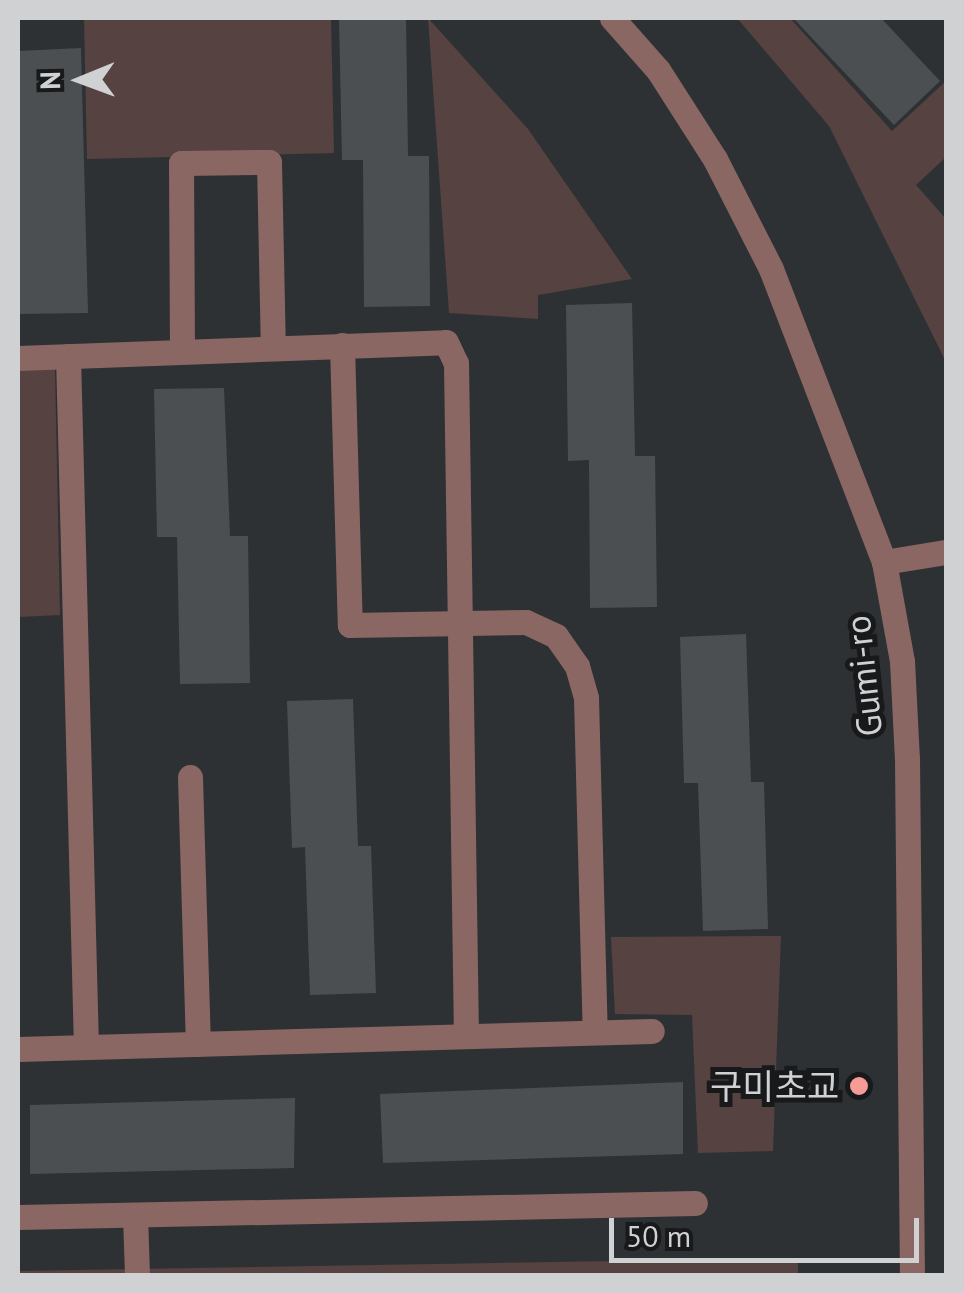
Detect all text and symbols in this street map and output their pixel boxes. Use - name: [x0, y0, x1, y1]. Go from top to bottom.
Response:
- north arrow: [30, 30, 130, 130]
- text: N: [31, 71, 68, 90]
- street label: Gumi-ro: [836, 613, 890, 739]
- place label: 구미초교: [710, 1065, 839, 1107]
- marker: 구미초교: [848, 1075, 870, 1097]
- scale bar: [614, 1198, 924, 1260]
- text: 50 m: [626, 1216, 691, 1255]

